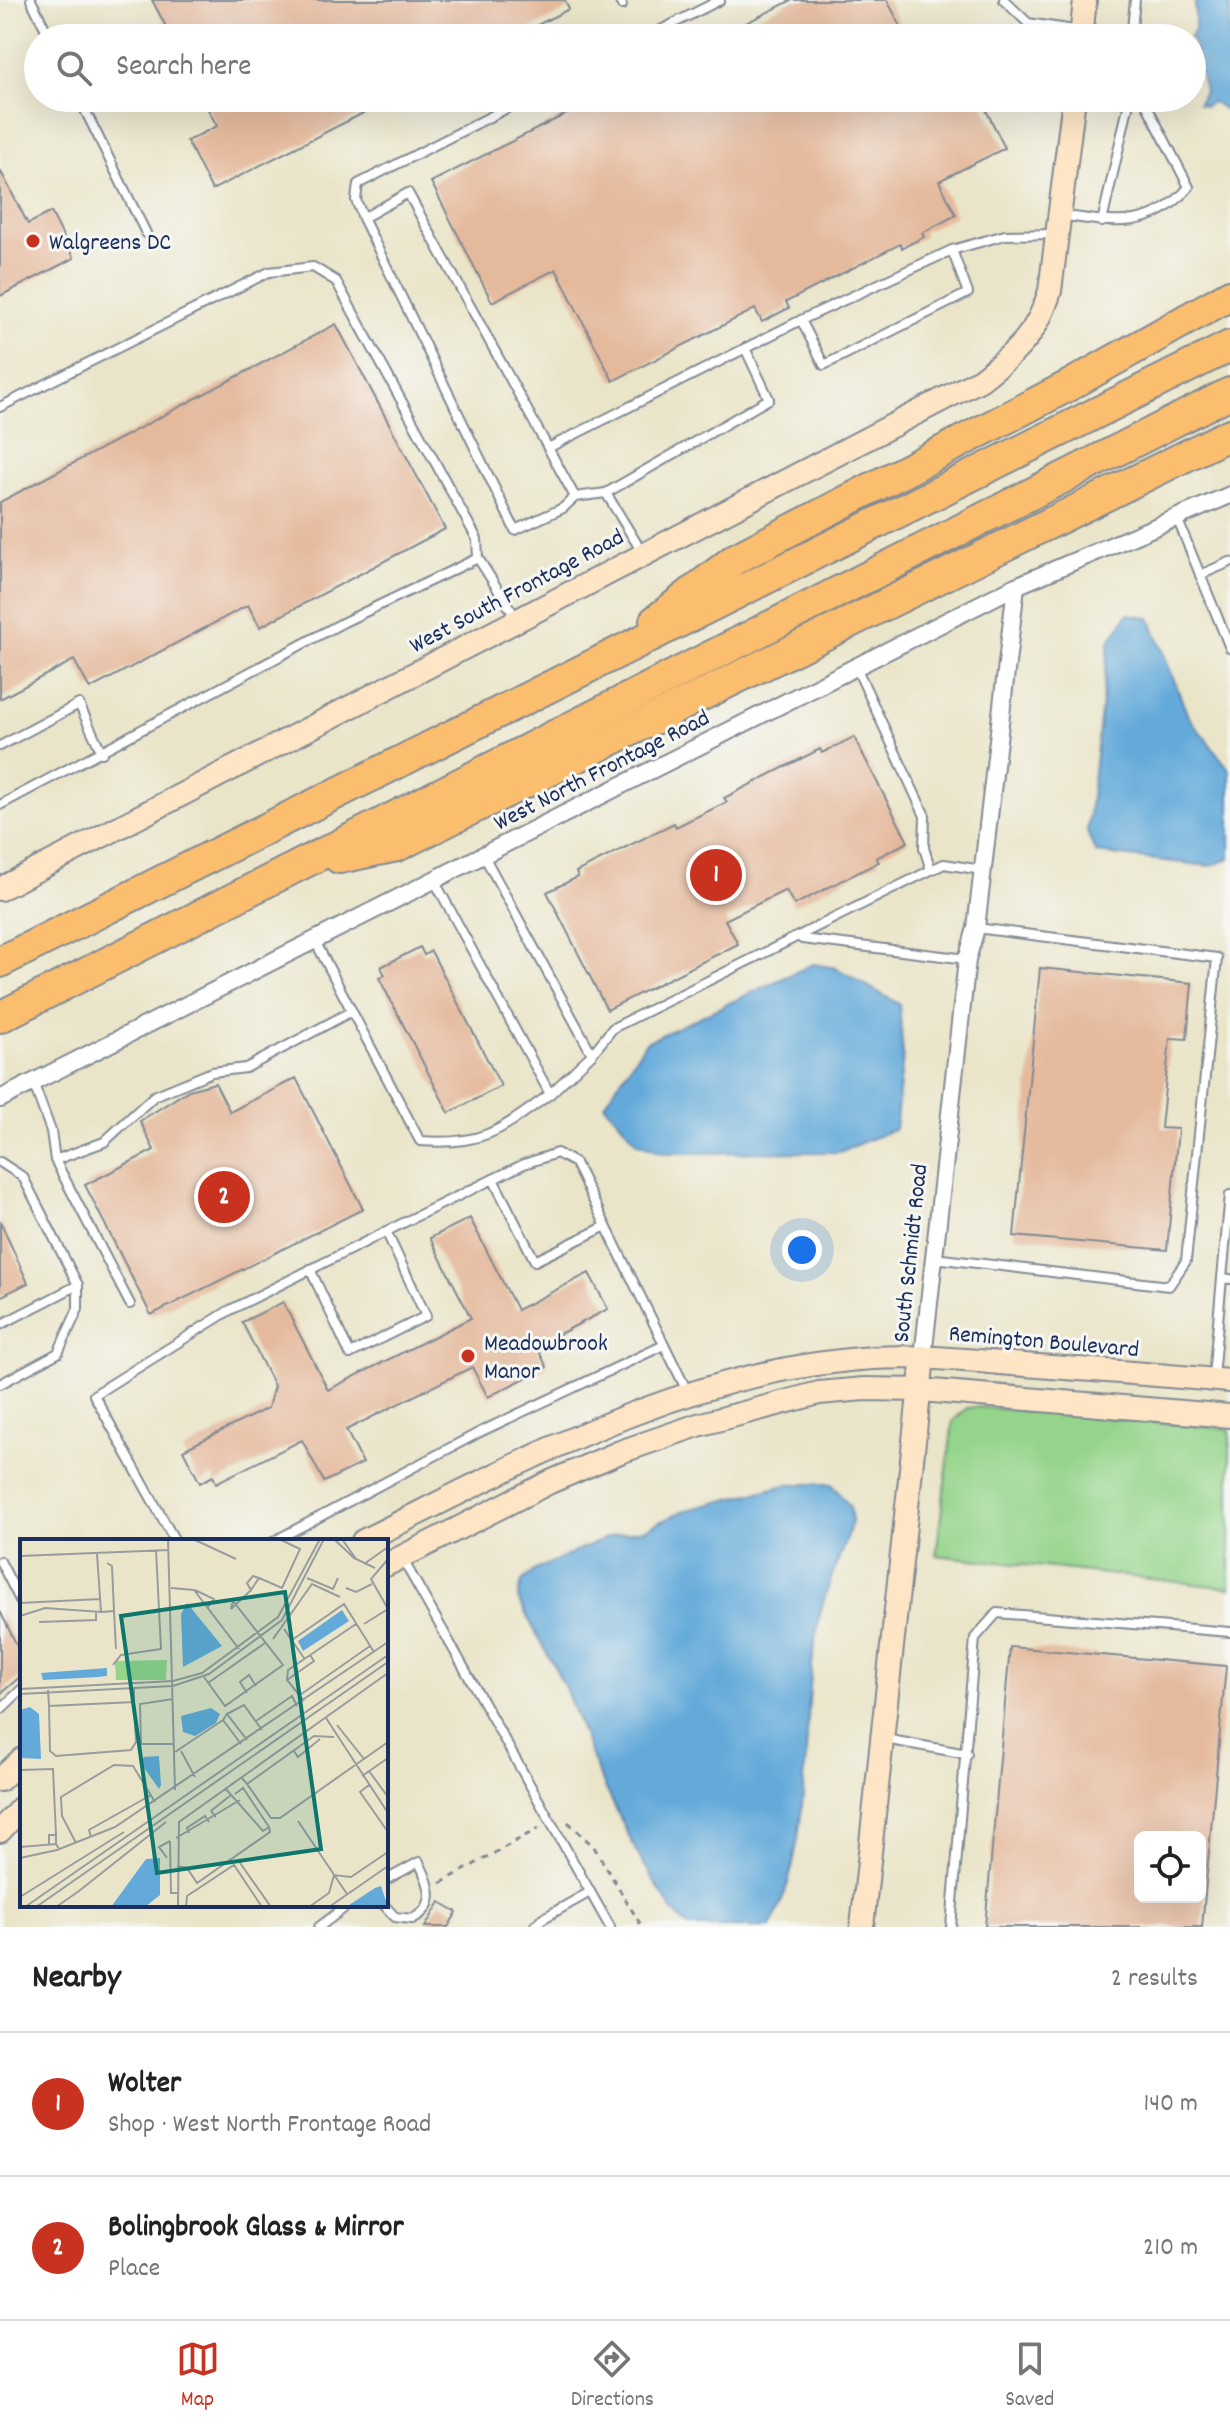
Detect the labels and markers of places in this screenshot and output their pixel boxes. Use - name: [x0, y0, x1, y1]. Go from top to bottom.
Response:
- place label: Walgreens DC: [49, 227, 171, 261]
- marker: Walgreens DC: [24, 232, 42, 250]
- pin: 1: [690, 845, 742, 905]
- pin: 2: [198, 1167, 250, 1227]
- place label: Meadowbrook Manor: [484, 1328, 608, 1390]
- marker: Meadowbrook Manor: [459, 1347, 477, 1365]

